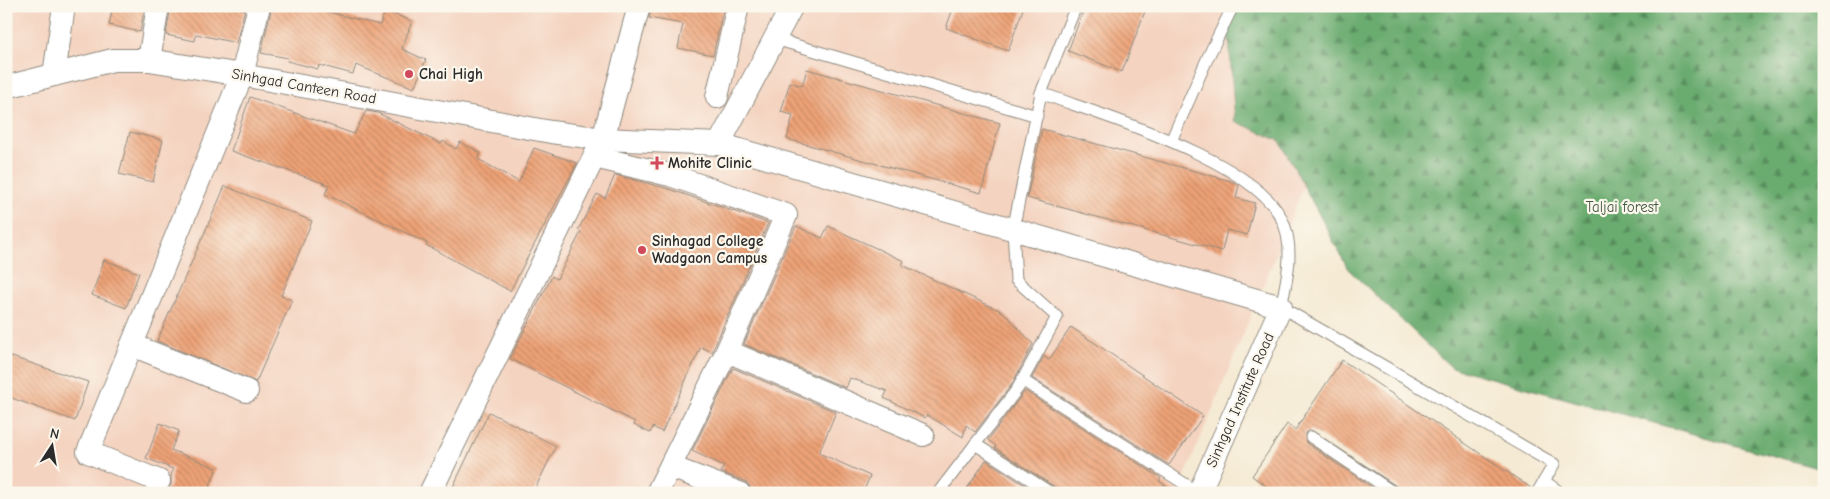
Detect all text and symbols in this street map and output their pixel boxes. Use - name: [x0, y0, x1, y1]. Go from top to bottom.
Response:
- street label: Sinhgad Canteen Road: [230, 64, 378, 108]
- place label: Chai High: [419, 65, 483, 83]
- marker: Chai High: [403, 68, 415, 80]
- place label: Mohite Clinic: [668, 154, 752, 172]
- marker: Mohite Clinic: [650, 156, 664, 170]
- park label: Taljai forest: [1586, 198, 1659, 216]
- place label: Sinhagad College Wadgaon Campus: [652, 232, 767, 267]
- marker: Sinhagad College Wadgaon Campus: [636, 244, 648, 256]
- street label: Sinhgad Institute Road: [1202, 330, 1278, 470]
- north arrow: [28, 422, 78, 472]
- text: N: [48, 425, 61, 443]

